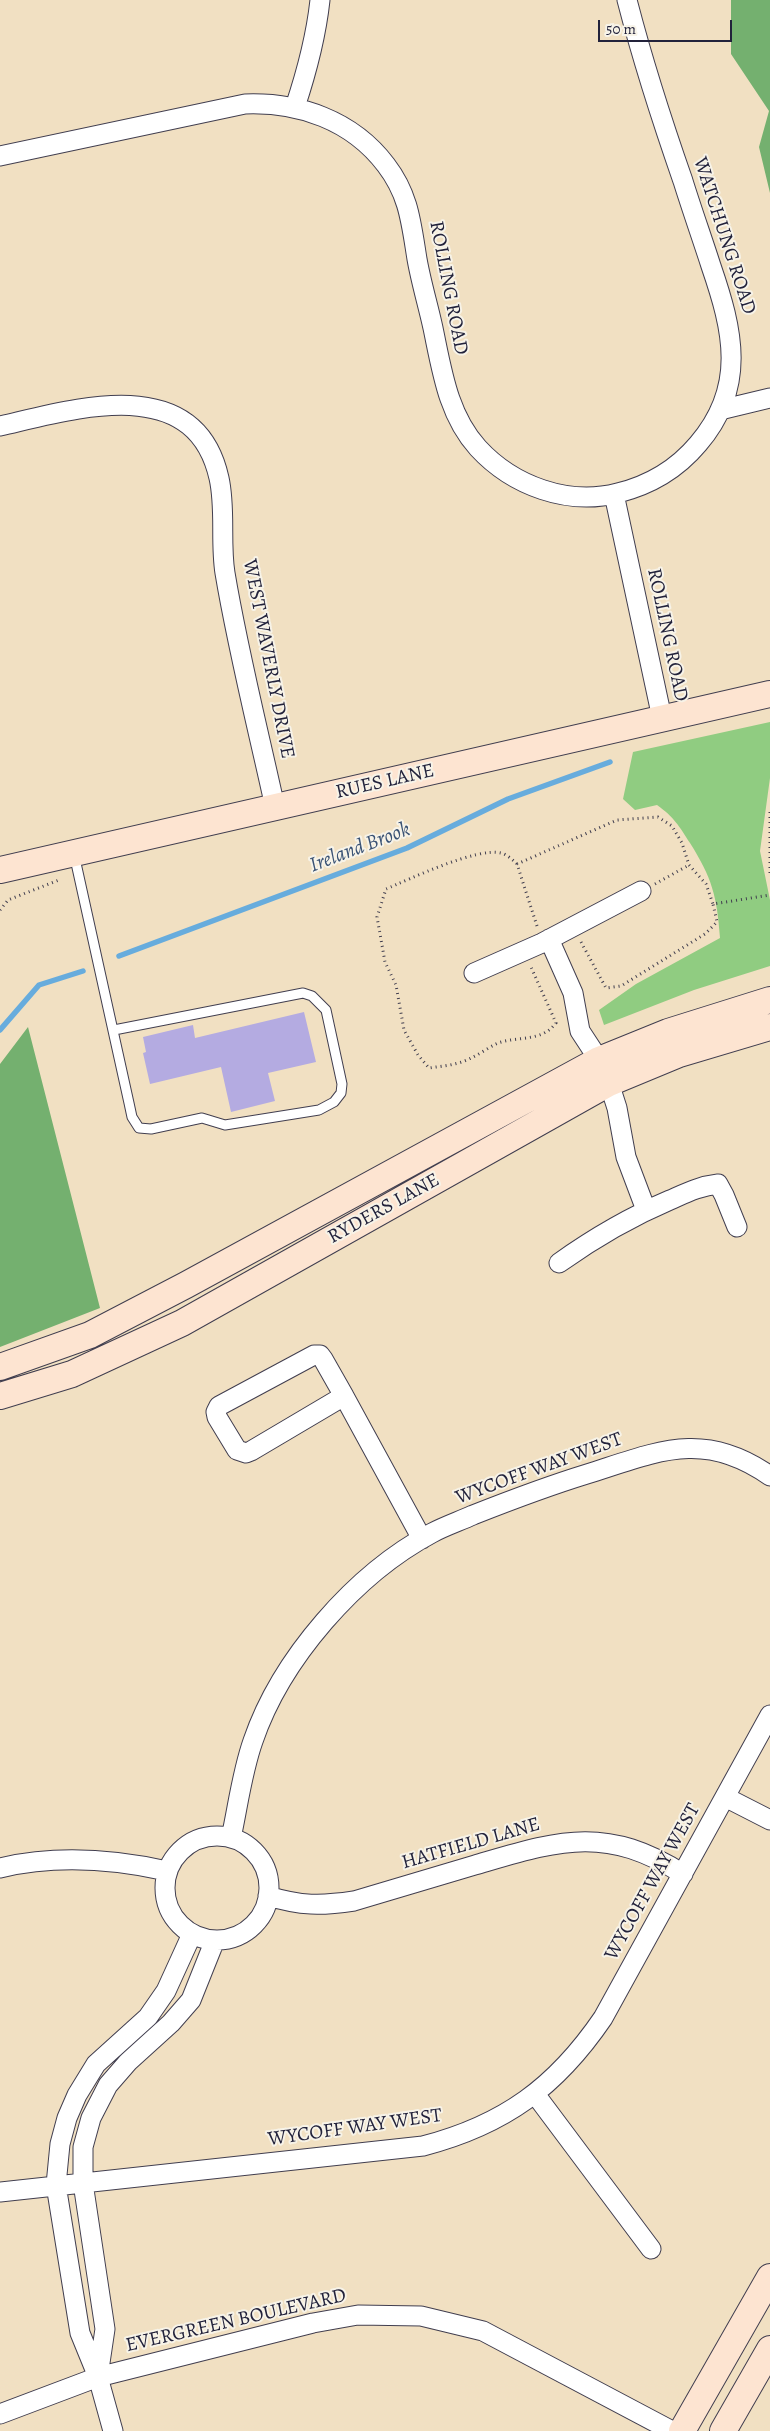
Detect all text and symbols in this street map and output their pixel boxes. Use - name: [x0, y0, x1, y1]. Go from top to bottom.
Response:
- scale bar: [600, 10, 734, 42]
- text: 50 m: [606, 19, 636, 39]
- street label: WATCHUNG ROAD: [687, 154, 761, 318]
- street label: ROLLING ROAD: [423, 219, 473, 357]
- street label: WEST WAVERLY DRIVE: [237, 557, 299, 761]
- street label: ROLLING ROAD: [641, 566, 693, 704]
- street label: RUES LANE: [333, 759, 437, 805]
- water label: Ireland Brook: [306, 817, 414, 879]
- street label: RYDERS LANE: [324, 1168, 444, 1250]
- street label: WYCOFF WAY WEST: [452, 1428, 626, 1510]
- street label: WYCOFF WAY WEST: [600, 1799, 706, 1965]
- street label: HATFIELD LANE: [399, 1813, 543, 1875]
- street label: WYCOFF WAY WEST: [266, 2104, 444, 2152]
- street label: EVERGREEN BOULEVARD: [123, 2284, 349, 2358]

